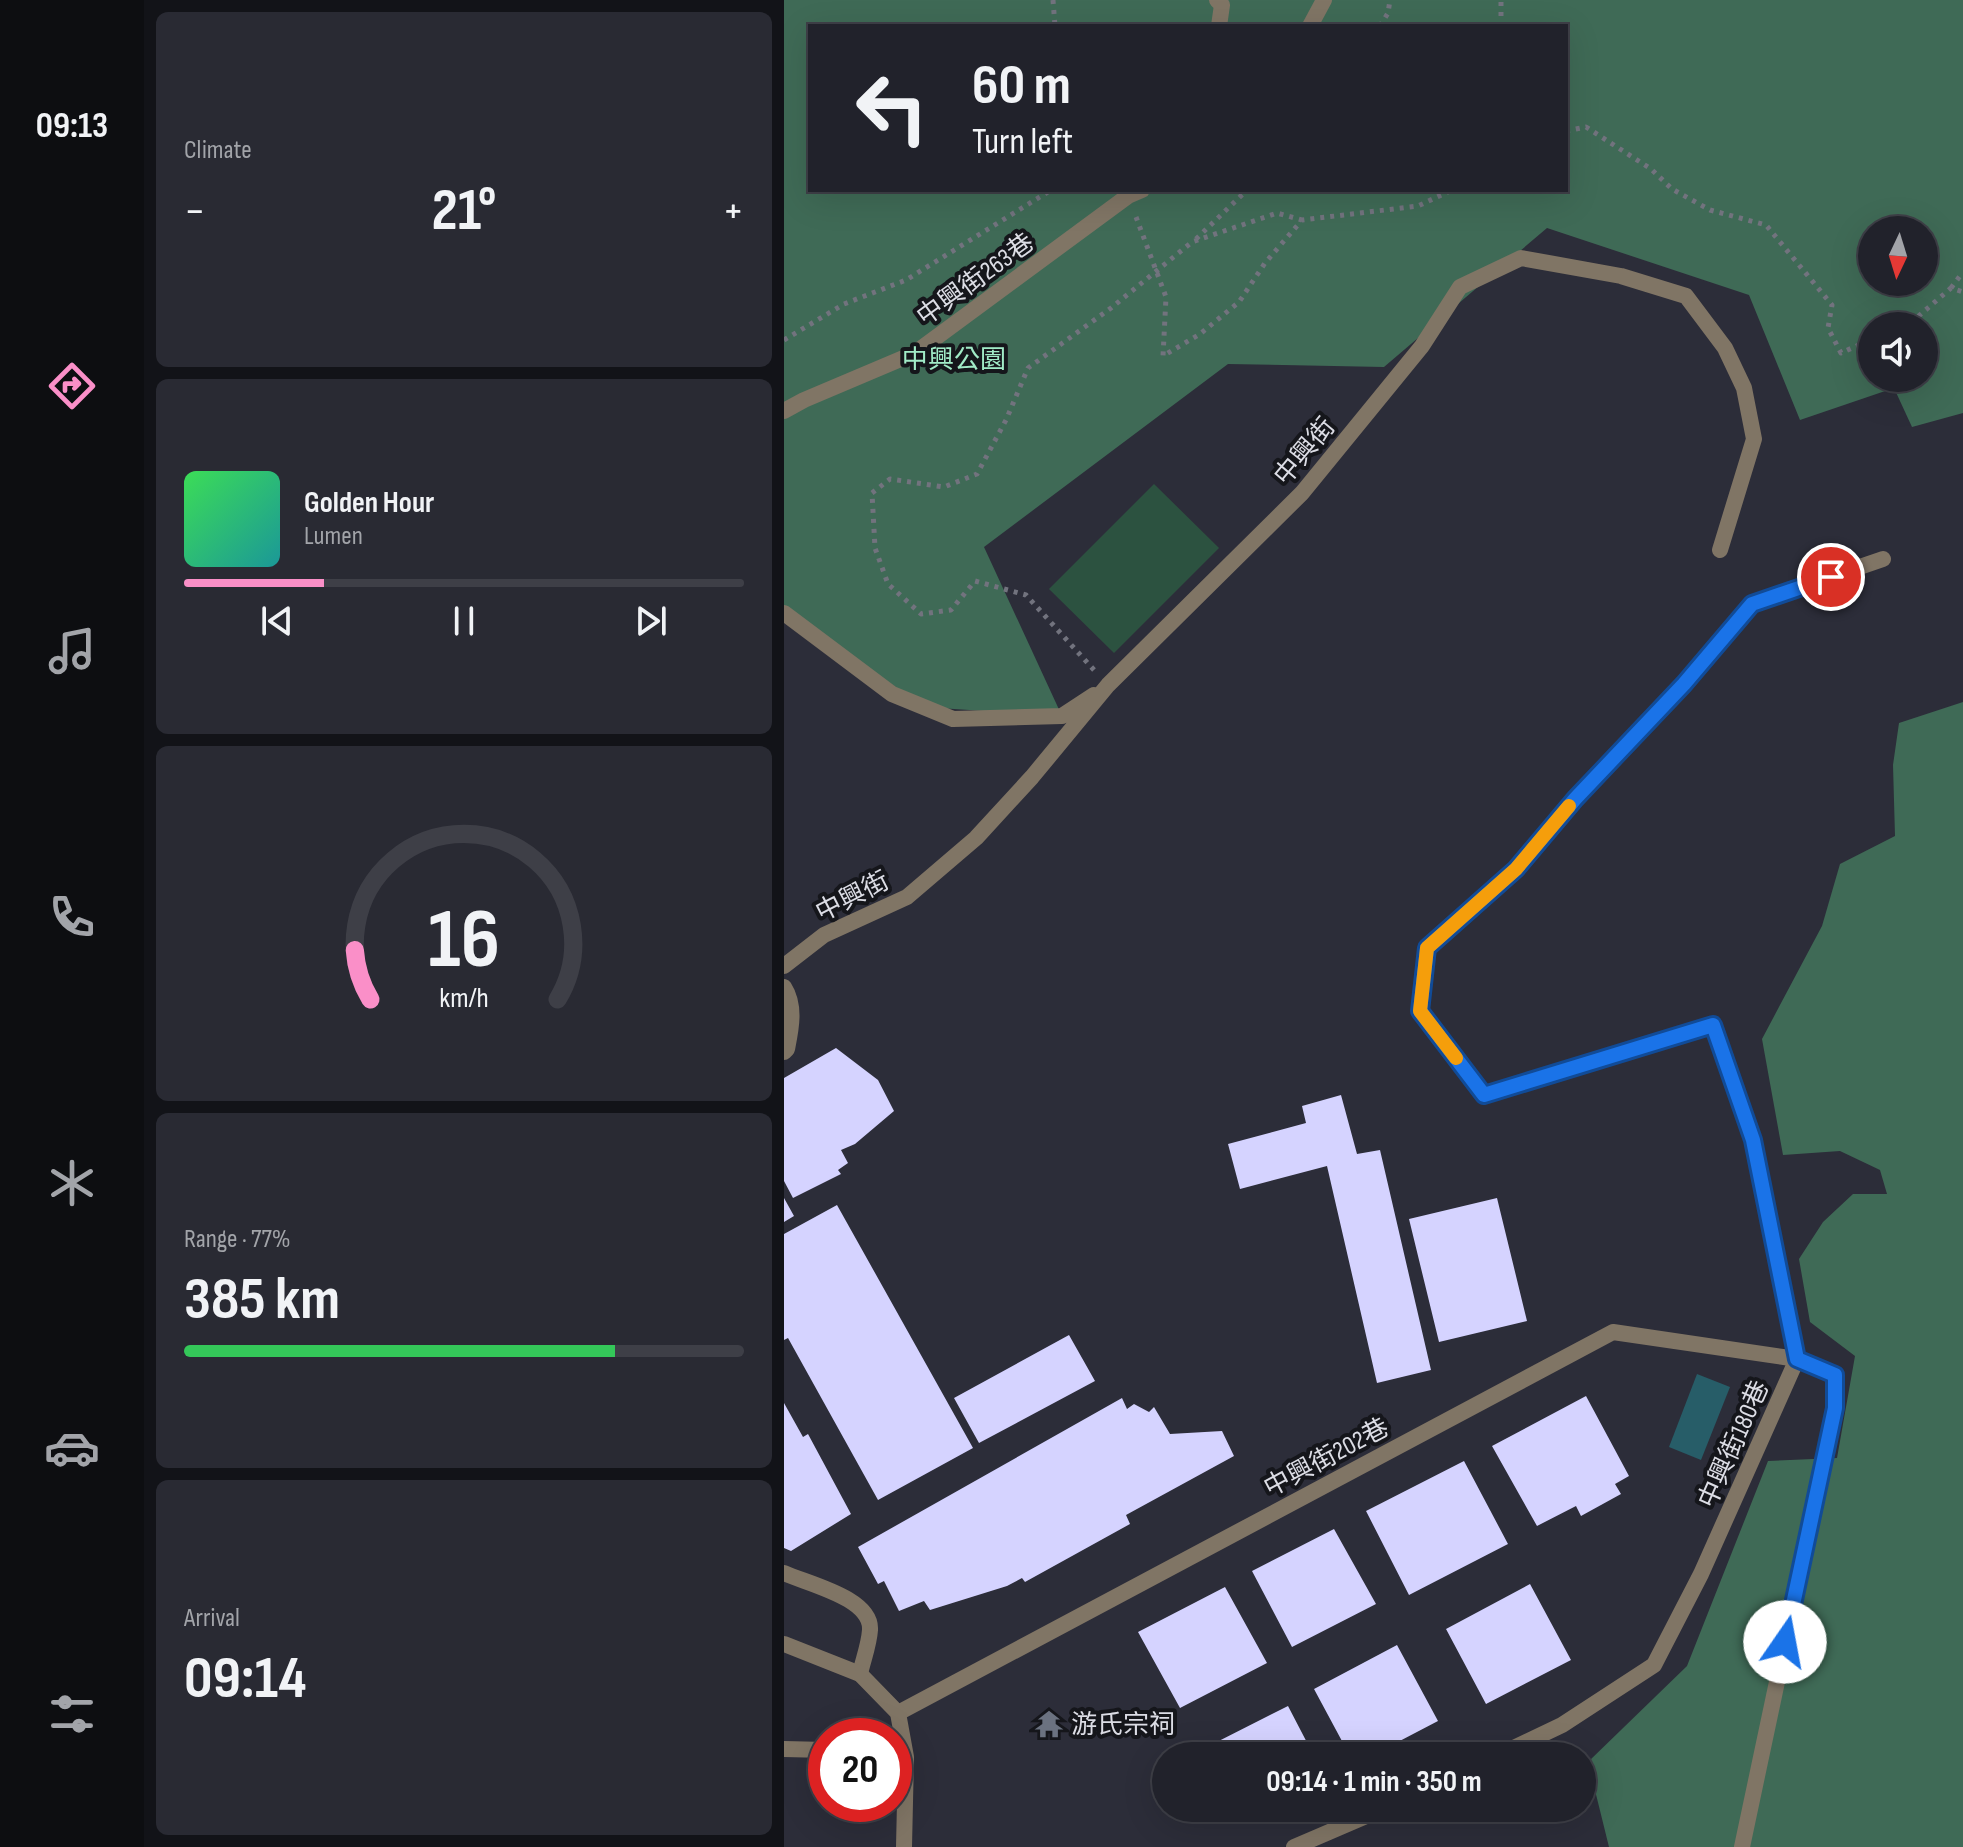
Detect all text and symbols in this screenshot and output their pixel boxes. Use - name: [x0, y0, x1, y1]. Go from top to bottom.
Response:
- text: 60 m: [972, 53, 1071, 120]
- icon: left: [840, 56, 944, 160]
- text: 09:13: [36, 105, 108, 148]
- text: Turn left: [972, 121, 1073, 164]
- text: Climate: [184, 135, 252, 166]
- text: 21°: [431, 175, 497, 247]
- text: −: [184, 185, 206, 238]
- text: +: [722, 185, 744, 238]
- north arrow: [1858, 216, 1938, 296]
- map controls: [1858, 216, 1938, 392]
- street label: 中興街263巷: [911, 227, 1040, 333]
- button: sound: [1858, 312, 1938, 392]
- park label: 中興公園: [902, 345, 1006, 376]
- icon: directions: [44, 358, 100, 414]
- street label: 中興街: [1268, 412, 1342, 492]
- text: Golden Hour: [304, 485, 434, 521]
- text: Lumen: [304, 521, 363, 552]
- pin: [1797, 543, 1865, 611]
- icon: arrive: [1809, 555, 1853, 599]
- icon: previous: [255, 599, 299, 643]
- icon: pause: [442, 599, 486, 643]
- icon: next: [629, 599, 673, 643]
- icon: music: [44, 623, 100, 679]
- street label: 中興街: [811, 866, 894, 929]
- icon: phone: [44, 889, 100, 945]
- text: 16: [428, 890, 500, 990]
- text: km/h: [439, 981, 489, 1016]
- icon: climate: [44, 1155, 100, 1211]
- text: Range · 77%: [184, 1224, 291, 1255]
- text: 385 km: [184, 1264, 340, 1336]
- street label: 中興街180巷: [1693, 1376, 1776, 1513]
- street label: 中興街202巷: [1259, 1412, 1394, 1504]
- icon: car: [44, 1420, 100, 1476]
- position arrow: [1743, 1600, 1827, 1684]
- text: Arrival: [184, 1603, 240, 1634]
- text: 09:14: [184, 1643, 306, 1715]
- icon: filters: [44, 1686, 100, 1742]
- temple icon: 游氏宗祠: [1034, 1709, 1064, 1739]
- place label: 游氏宗祠: [1071, 1710, 1175, 1741]
- speed limit sign: 20: [808, 1718, 912, 1822]
- text: 09:14 · 1 min · 350 m: [1266, 1764, 1482, 1800]

